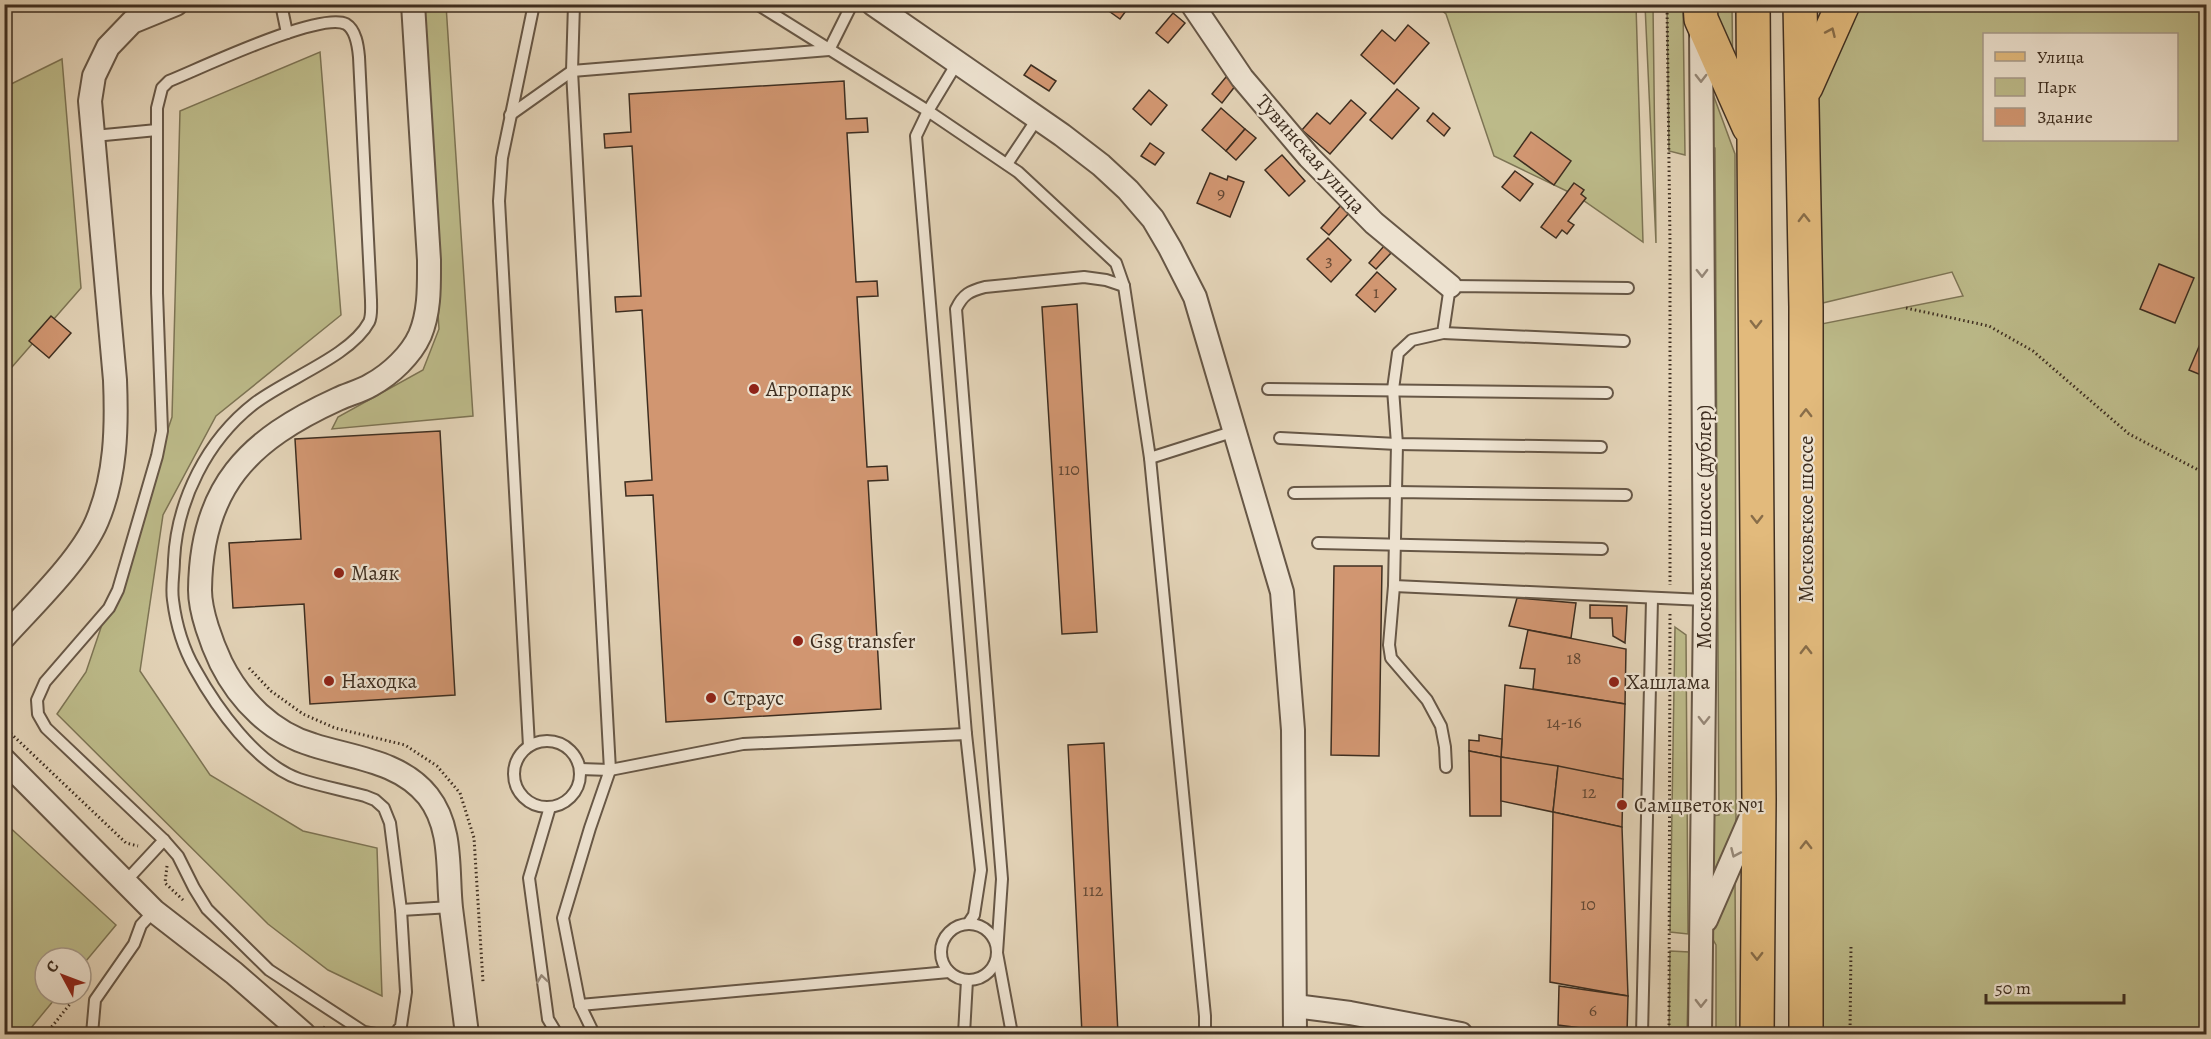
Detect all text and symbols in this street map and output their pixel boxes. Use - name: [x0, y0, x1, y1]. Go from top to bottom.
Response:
- one-way arrow: [1824, 27, 1836, 38]
- legend: [1983, 33, 2178, 141]
- text: Улица: [2037, 45, 2085, 69]
- one-way arrow: [1695, 73, 1707, 82]
- text: Парк: [2037, 75, 2077, 99]
- street label: Тувинская улица: [1250, 88, 1372, 220]
- text: Здание: [2037, 105, 2093, 129]
- house number: 9: [1217, 181, 1225, 205]
- one-way arrow: [1798, 214, 1811, 223]
- house number: 3: [1325, 248, 1333, 272]
- one-way arrow: [1695, 268, 1708, 277]
- house number: 1: [1373, 280, 1379, 304]
- one-way arrow: [1750, 319, 1762, 328]
- place label: Агропарк: [765, 375, 852, 403]
- marker: Агропарк: [747, 382, 761, 396]
- street label: Московское шоссе (дублер): [1690, 405, 1718, 649]
- one-way arrow: [1800, 409, 1812, 418]
- street label: Московское шоссе: [1792, 435, 1820, 603]
- house number: 110: [1058, 457, 1080, 481]
- one-way arrow: [1751, 514, 1763, 523]
- place label: Маяк: [351, 559, 399, 587]
- marker: Маяк: [332, 566, 346, 580]
- place label: Gsg transfer: [810, 627, 916, 655]
- marker: Gsg transfer: [791, 634, 805, 648]
- house number: 18: [1567, 646, 1581, 670]
- one-way arrow: [1800, 646, 1812, 655]
- place label: Находка: [341, 667, 417, 695]
- place label: Хашлама: [1626, 668, 1711, 696]
- marker: Находка: [322, 674, 336, 688]
- marker: Хашлама: [1607, 675, 1621, 689]
- place label: Страус: [723, 684, 784, 712]
- marker: Страус: [704, 691, 718, 705]
- house number: 14-16: [1546, 710, 1582, 734]
- one-way arrow: [1698, 715, 1710, 724]
- house number: 12: [1582, 780, 1597, 804]
- place label: Самцветок №1: [1634, 791, 1764, 819]
- marker: Самцветок №1: [1615, 798, 1629, 812]
- one-way arrow: [1800, 841, 1812, 850]
- one-way arrow: [1731, 846, 1743, 857]
- house number: 112: [1083, 878, 1104, 902]
- house number: 10: [1580, 892, 1596, 916]
- north arrow: [33, 946, 93, 1006]
- one-way arrow: [1751, 951, 1763, 960]
- text: С: [41, 956, 64, 978]
- scale bar: [1986, 967, 2124, 1005]
- one-way arrow: [537, 974, 549, 983]
- text: 50 m: [1995, 976, 2031, 1000]
- house number: 6: [1589, 998, 1597, 1022]
- one-way arrow: [1694, 998, 1707, 1007]

